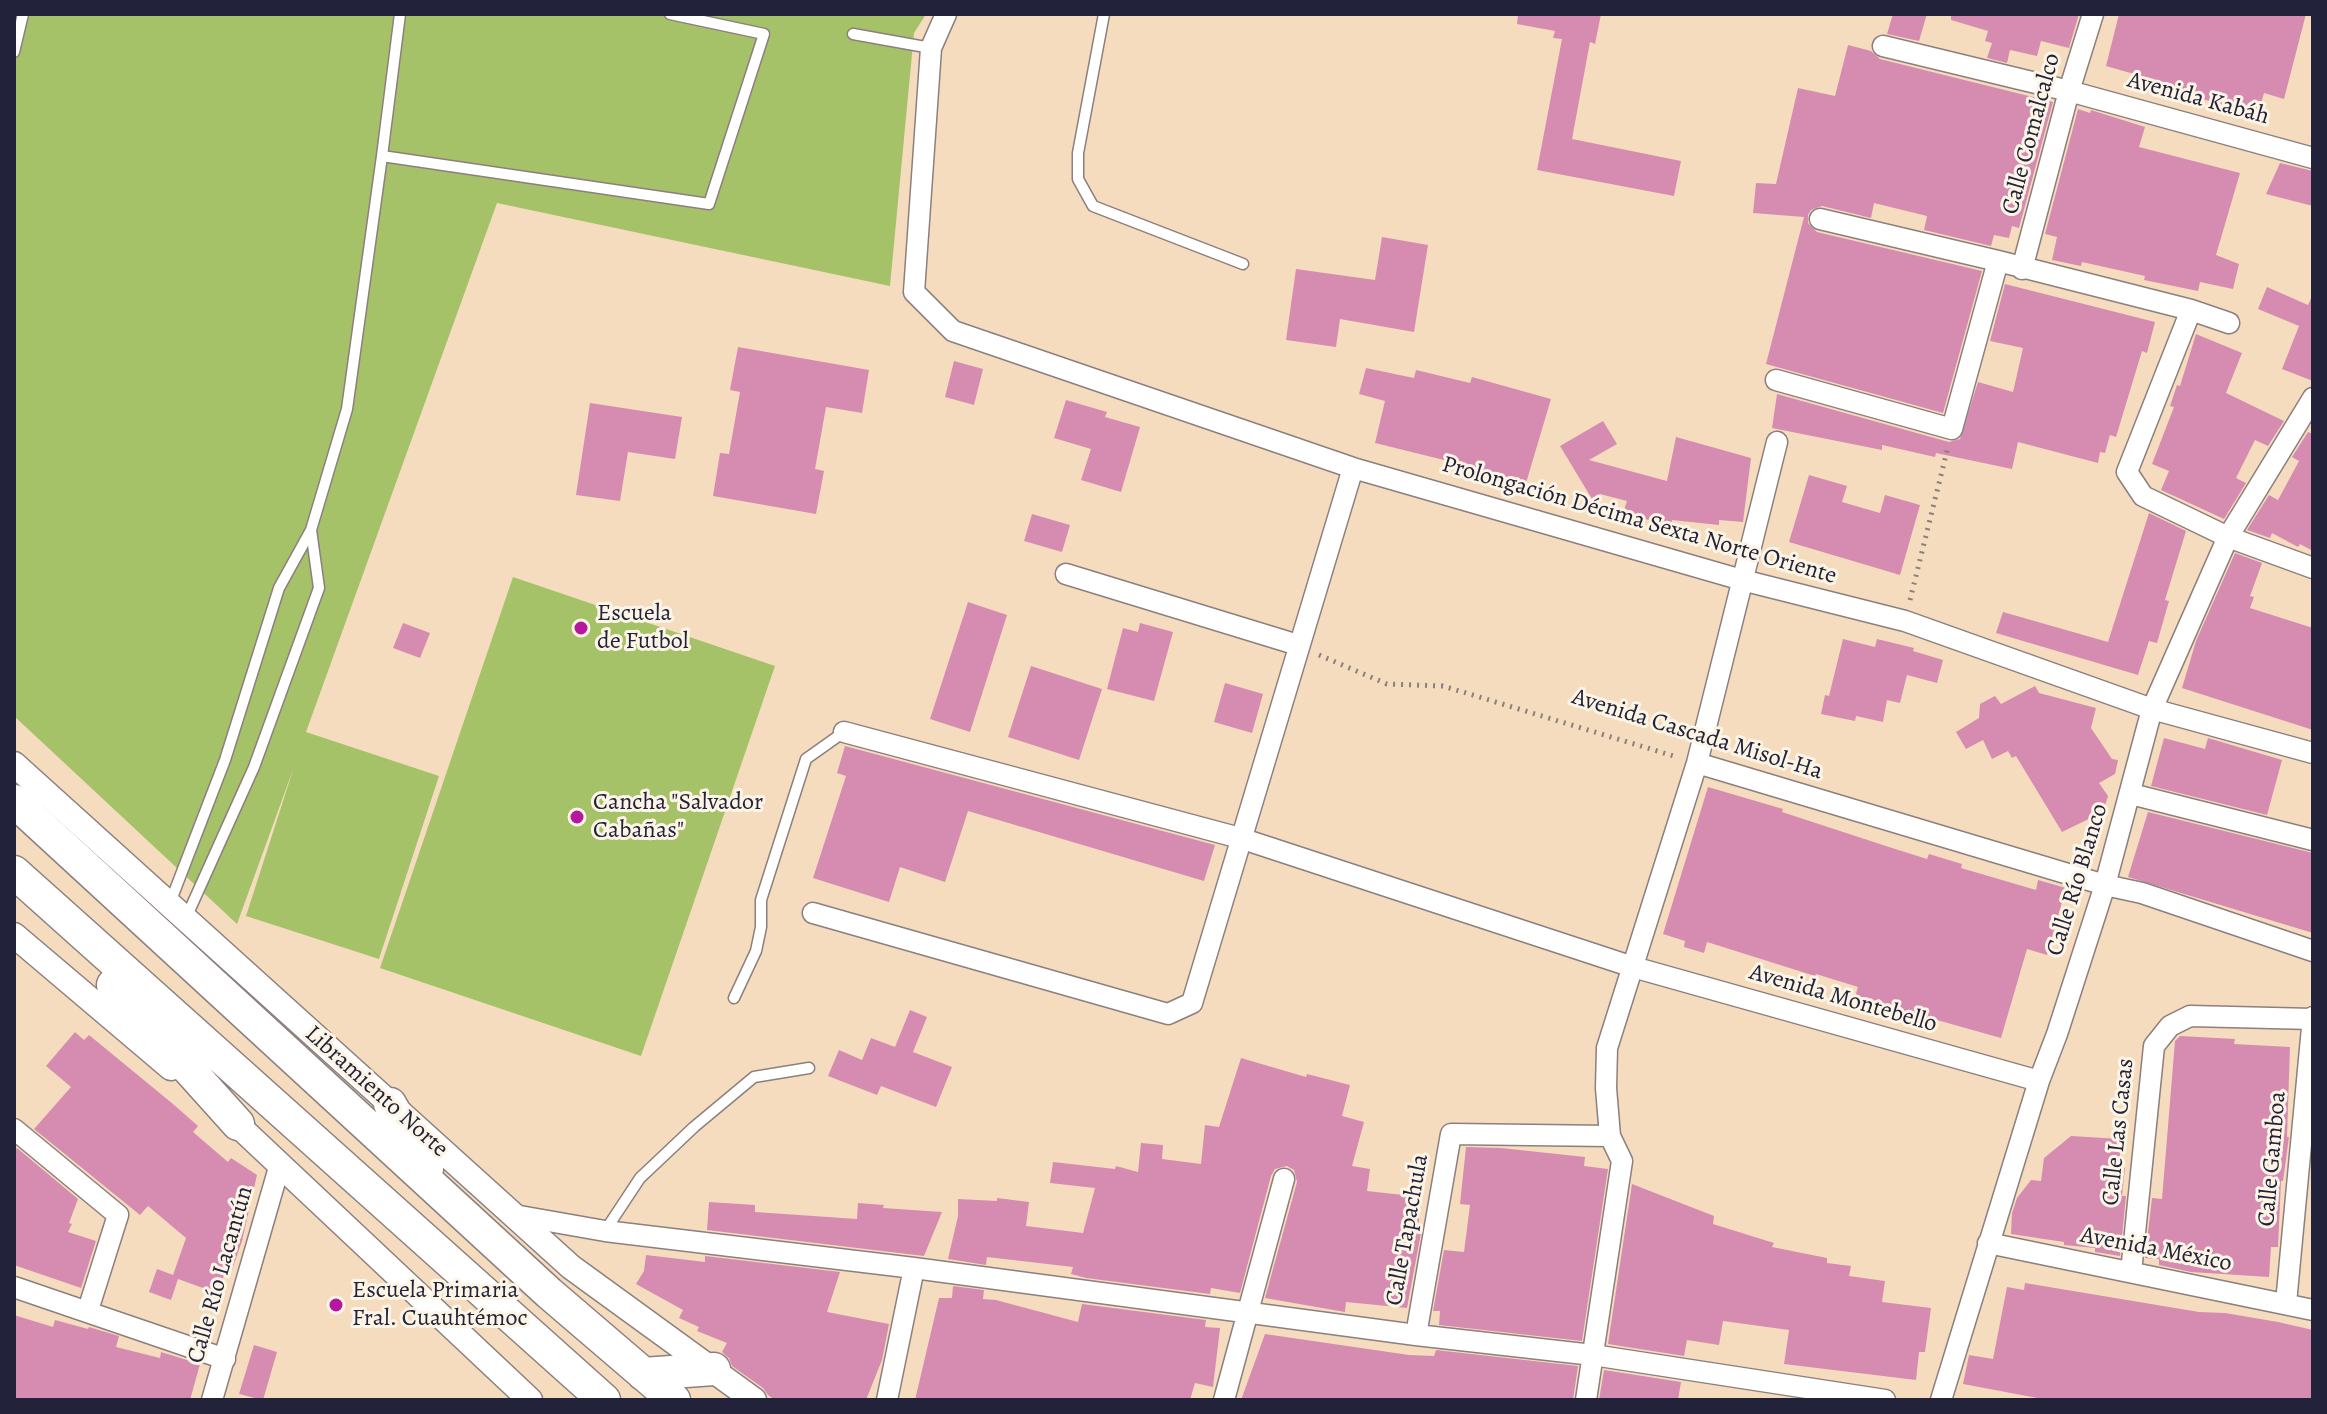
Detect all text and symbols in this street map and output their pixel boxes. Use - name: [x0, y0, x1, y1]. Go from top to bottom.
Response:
- street label: Calle Comalcalco: [1997, 50, 2067, 218]
- street label: Avenida Kabáh: [2124, 66, 2272, 132]
- street label: Prolongación Décima Sexta Norte Oriente: [1438, 451, 1840, 591]
- place label: Escuela de Futbol: [597, 600, 689, 656]
- marker: Escuela de Futbol: [572, 619, 590, 637]
- street label: Avenida Cascada Misol-Ha: [1568, 683, 1826, 787]
- place label: Cancha "Salvador Cabañas": [593, 789, 763, 845]
- street label: Calle Río Blanco: [2041, 800, 2115, 960]
- marker: Cancha "Salvador Cabañas": [568, 808, 586, 826]
- street label: Avenida Montebello: [1746, 958, 1940, 1040]
- street label: Libramiento Norte: [298, 1020, 454, 1164]
- street label: Calle Las Casas: [2097, 1057, 2141, 1207]
- street label: Calle Gamboa: [2253, 1090, 2293, 1228]
- street label: Calle Tapachula: [1381, 1152, 1435, 1308]
- street label: Calle Río Lacantún: [182, 1183, 260, 1367]
- street label: Avenida México: [2078, 1221, 2234, 1279]
- place label: Escuela Primaria Fral. Cuauhtémoc: [352, 1277, 528, 1333]
- marker: Escuela Primaria Fral. Cuauhtémoc: [327, 1296, 345, 1314]

